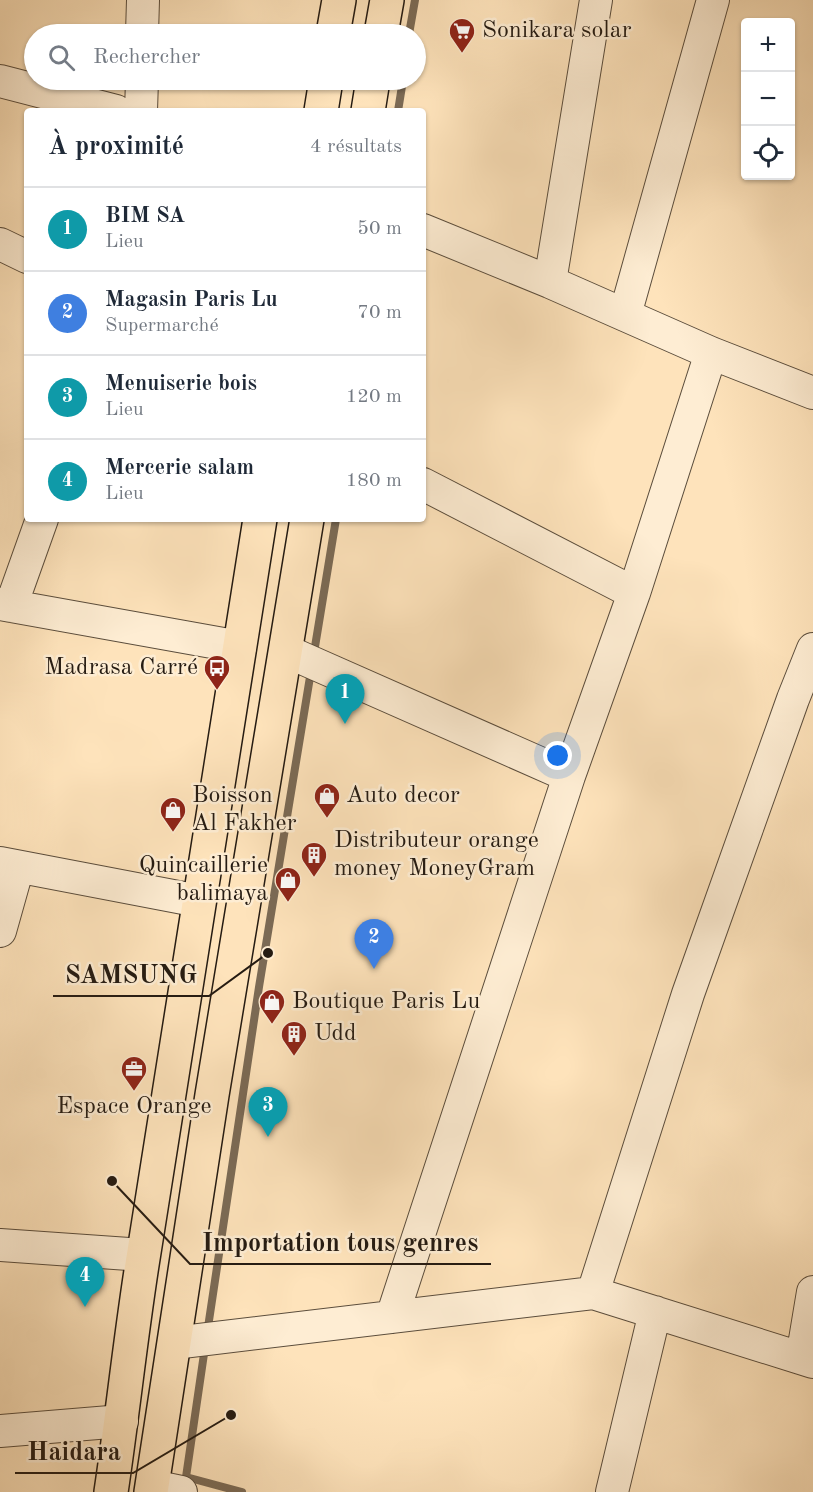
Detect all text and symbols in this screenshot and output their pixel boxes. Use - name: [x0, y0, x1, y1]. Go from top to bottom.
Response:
- supermarket icon: Sonikara solar: [447, 16, 477, 54]
- map controls: [741, 18, 795, 180]
- button: +: [741, 18, 795, 72]
- place label: Sonikara solar: [482, 19, 632, 43]
- search box: [24, 24, 426, 90]
- icon: search: [45, 41, 78, 74]
- text: Rechercher: [93, 46, 200, 68]
- button: −: [741, 72, 795, 126]
- button: locate: [741, 126, 795, 180]
- text: À proximité: [48, 134, 184, 160]
- text: 4 résultats: [310, 137, 402, 157]
- text: BIM SA: [105, 205, 185, 227]
- text: 1: [62, 219, 73, 239]
- text: 50 m: [357, 219, 402, 239]
- text: Lieu: [105, 232, 144, 252]
- text: Magasin Paris Lu: [105, 289, 278, 311]
- text: 2: [62, 303, 73, 323]
- text: 70 m: [357, 303, 402, 323]
- text: Supermarché: [105, 316, 219, 336]
- text: Menuiserie bois: [105, 373, 257, 395]
- text: 3: [62, 387, 73, 407]
- text: 120 m: [346, 387, 402, 407]
- text: Lieu: [105, 400, 144, 420]
- text: Mercerie salam: [105, 457, 254, 479]
- text: 4: [62, 471, 73, 491]
- text: 180 m: [346, 471, 402, 491]
- text: Lieu: [105, 484, 144, 504]
- bus stop icon: Madrasa Carré: [202, 653, 232, 691]
- place label: Madrasa Carré: [44, 656, 198, 680]
- pin: 1: [326, 674, 364, 724]
- your location: [543, 741, 572, 770]
- shop icon: Auto decor: [312, 781, 342, 819]
- place label: Boisson Al Fakher: [192, 784, 297, 836]
- place label: Auto decor: [346, 784, 460, 808]
- shop icon: Boisson Al Fakher: [158, 795, 188, 833]
- place label: Distributeur orange money MoneyGram: [334, 829, 539, 881]
- building icon: Distributeur orange money MoneyGram: [299, 840, 329, 878]
- place label: Quincaillerie balimaya: [139, 854, 268, 906]
- shop icon: Quincaillerie balimaya: [273, 865, 303, 903]
- pin: 2: [354, 920, 394, 969]
- callout: SAMSUNG: [53, 952, 209, 996]
- text: SAMSUNG: [65, 963, 197, 989]
- shop icon: Boutique Paris Lu: [257, 987, 287, 1025]
- place label: Boutique Paris Lu: [292, 990, 480, 1014]
- building icon: Udd: [279, 1019, 309, 1057]
- place label: Udd: [314, 1022, 357, 1046]
- office icon: Espace Orange: [119, 1054, 149, 1092]
- pin: 3: [248, 1088, 288, 1137]
- place label: Espace Orange: [57, 1095, 211, 1119]
- callout: Importation tous genres: [190, 1220, 491, 1264]
- text: Importation tous genres: [202, 1231, 478, 1257]
- pin: 4: [66, 1258, 104, 1307]
- callout: Haidara: [15, 1429, 133, 1473]
- text: Haidara: [27, 1440, 121, 1466]

